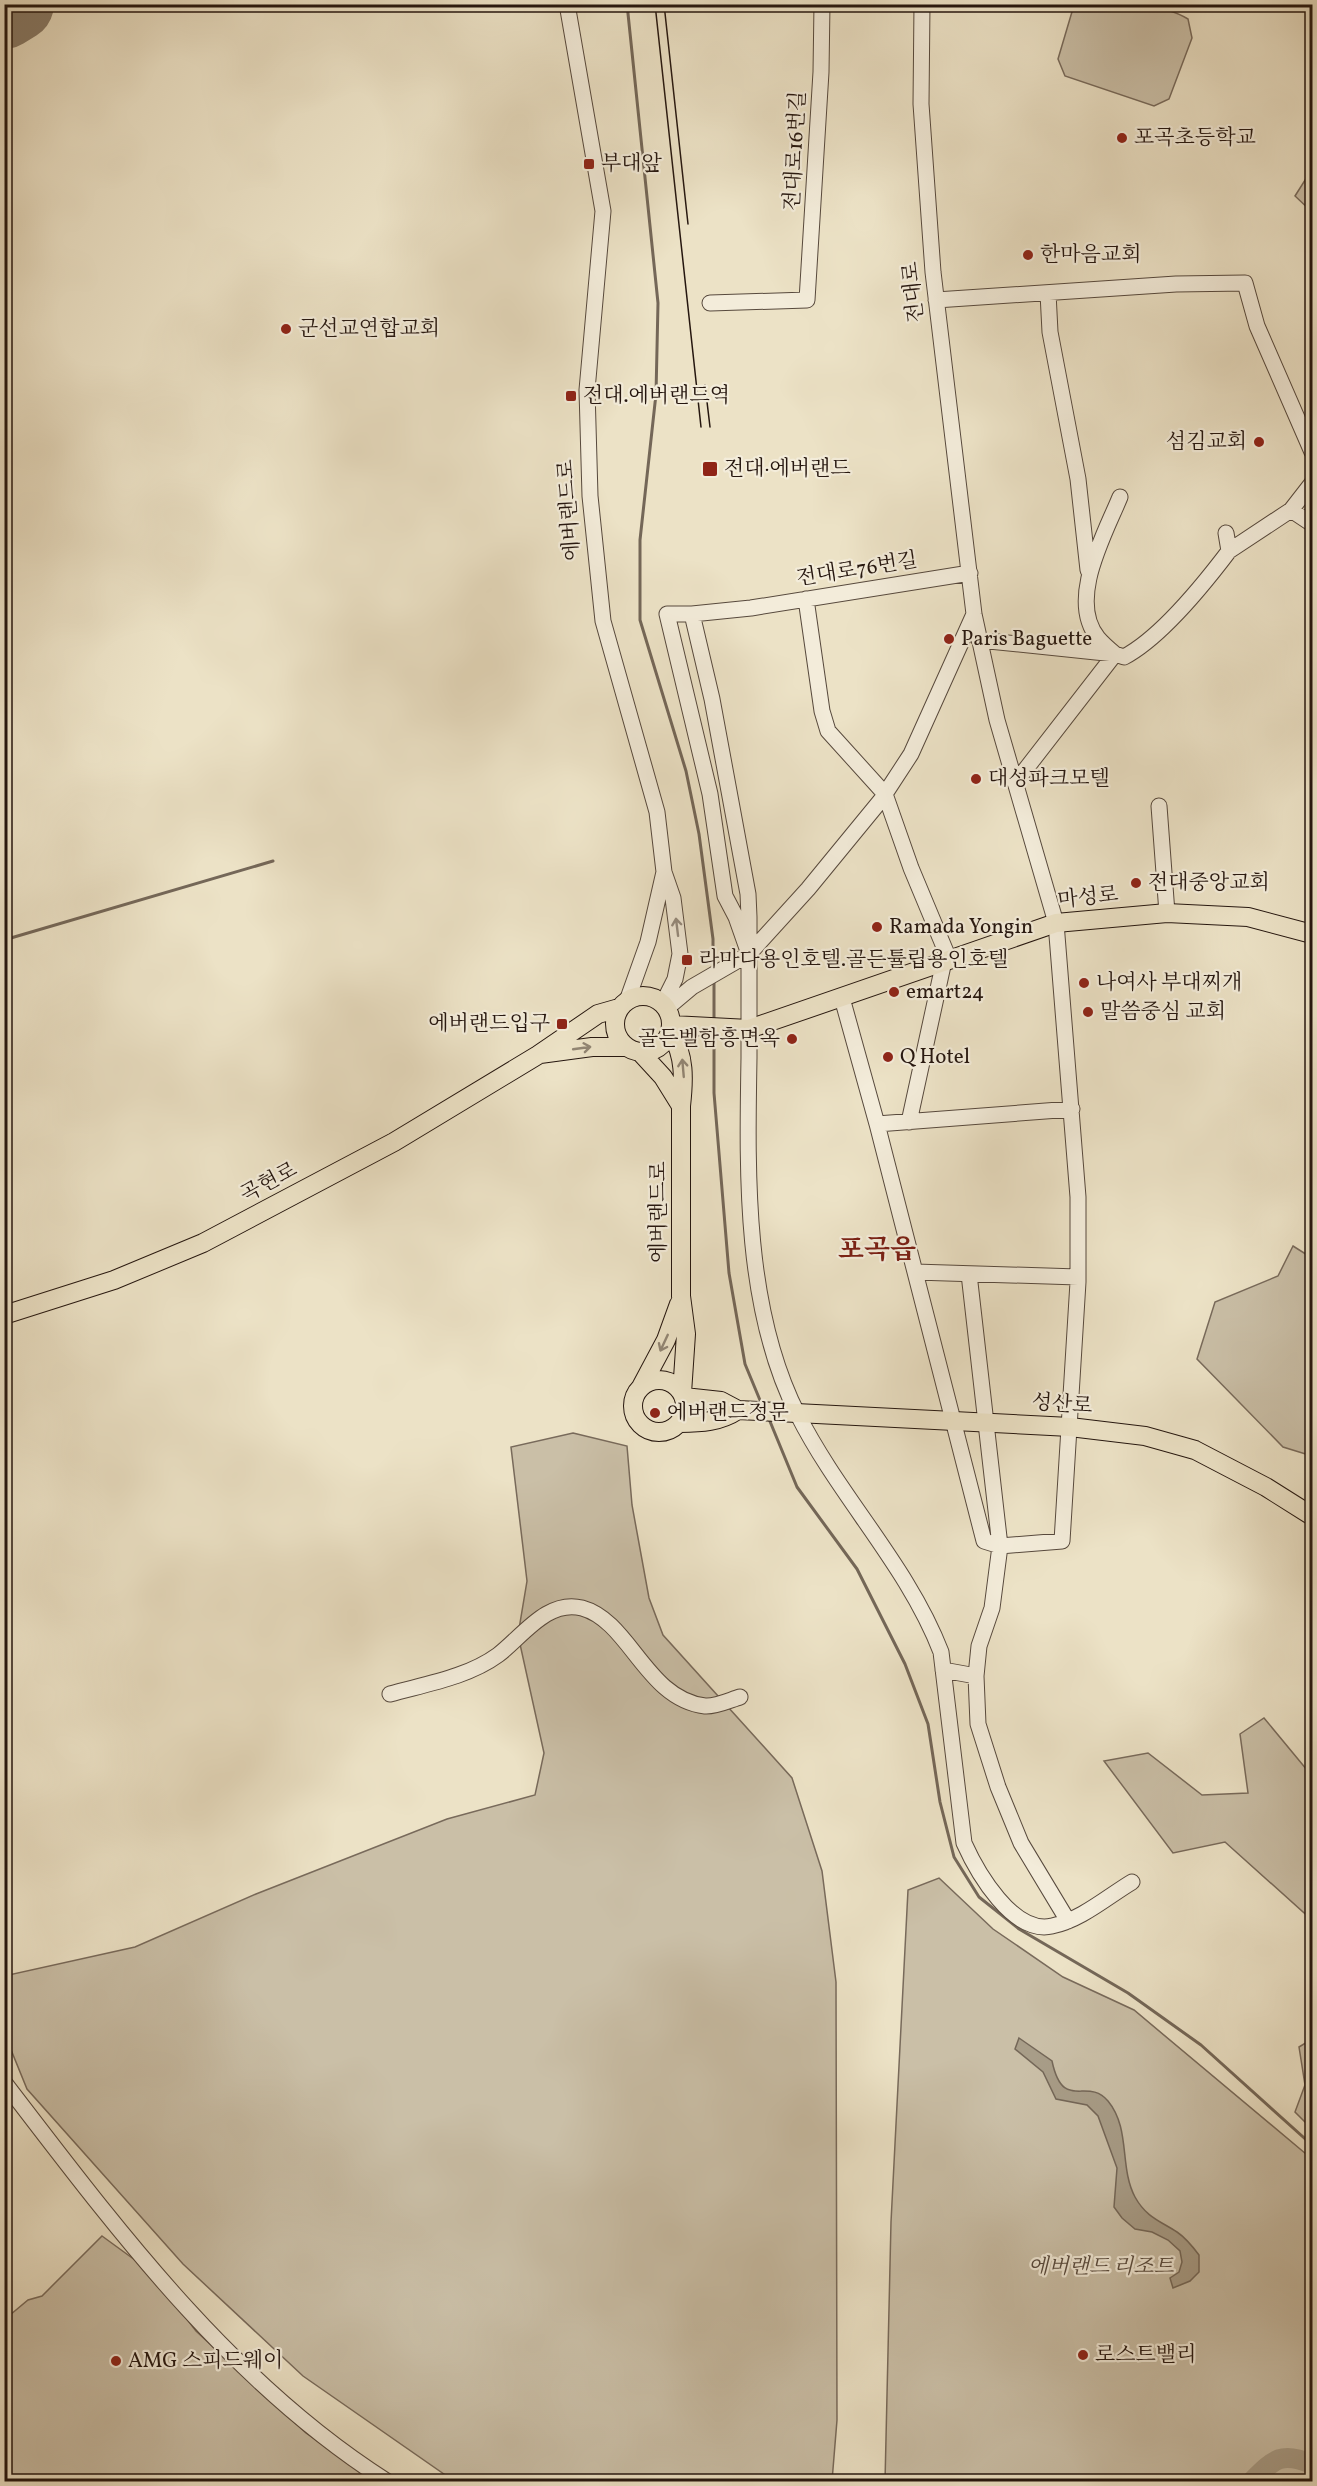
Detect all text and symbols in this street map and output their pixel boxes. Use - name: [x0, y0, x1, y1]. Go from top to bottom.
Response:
- street label: 전대로16번길: [778, 90, 814, 212]
- place label: 포곡초등학교: [1134, 124, 1256, 153]
- marker: 포곡초등학교: [1115, 131, 1129, 145]
- place label: 부대앞: [601, 150, 663, 179]
- marker: 부대앞: [582, 157, 596, 171]
- place label: 한마음교회: [1040, 241, 1141, 270]
- marker: 한마음교회: [1021, 248, 1035, 262]
- street label: 전대로: [896, 260, 932, 324]
- place label: 군선교연합교회: [298, 315, 440, 344]
- marker: 군선교연합교회: [279, 322, 293, 336]
- place label: 전대.에버랜드역: [583, 382, 730, 411]
- marker: 전대.에버랜드역: [564, 389, 578, 403]
- place label: 섬김교회: [1166, 428, 1247, 457]
- marker: 섬김교회: [1252, 435, 1266, 449]
- place label: 전대·에버랜드: [724, 455, 851, 484]
- street label: 에버랜드로: [552, 458, 588, 562]
- marker: 전대·에버랜드: [701, 460, 719, 478]
- street label: 전대로76번길: [794, 546, 920, 594]
- place label: Paris Baguette: [961, 625, 1092, 654]
- marker: Paris Baguette: [942, 632, 956, 646]
- place label: 대성파크모텔: [988, 765, 1110, 794]
- marker: 대성파크모텔: [969, 772, 983, 786]
- place label: 전대중앙교회: [1148, 869, 1270, 898]
- marker: 전대중앙교회: [1129, 876, 1143, 890]
- street label: 마성로: [1056, 880, 1120, 916]
- place label: Ramada Yongin: [889, 913, 1033, 942]
- one-way arrow: [671, 918, 682, 938]
- marker: Ramada Yongin: [870, 920, 884, 934]
- place label: 라마다용인호텔.골든튤립용인호텔: [699, 946, 1008, 975]
- marker: 라마다용인호텔.골든튤립용인호텔: [680, 953, 694, 967]
- place label: 나여사 부대찌개: [1096, 969, 1242, 998]
- marker: 나여사 부대찌개: [1077, 976, 1091, 990]
- place label: emart24: [906, 978, 984, 1007]
- marker: emart24: [887, 985, 901, 999]
- place label: 말씀중심 교회: [1100, 998, 1226, 1027]
- marker: 말씀중심 교회: [1081, 1005, 1095, 1019]
- place label: 에버랜드입구: [428, 1010, 550, 1039]
- marker: 에버랜드입구: [555, 1017, 569, 1031]
- place label: 골든벨함흥면옥: [638, 1025, 780, 1054]
- marker: 골든벨함흥면옥: [785, 1032, 799, 1046]
- one-way arrow: [572, 1043, 592, 1054]
- place label: Q Hotel: [900, 1043, 970, 1072]
- marker: Q Hotel: [881, 1050, 895, 1064]
- one-way arrow: [677, 1058, 688, 1078]
- street label: 곡현로: [235, 1156, 303, 1210]
- street label: 에버랜드로: [645, 1161, 674, 1263]
- district label: 포곡읍: [838, 1232, 916, 1270]
- one-way arrow: [658, 1334, 669, 1352]
- street label: 성산로: [1031, 1388, 1093, 1422]
- place label: 에버랜드정문: [667, 1399, 789, 1428]
- marker: 에버랜드정문: [648, 1406, 662, 1420]
- park label: 에버랜드 리조트: [1028, 2253, 1175, 2282]
- place label: 로스트밸리: [1095, 2341, 1196, 2370]
- place label: AMG 스피드웨이: [128, 2347, 283, 2376]
- marker: 로스트밸리: [1076, 2348, 1090, 2362]
- marker: AMG 스피드웨이: [109, 2354, 123, 2368]

